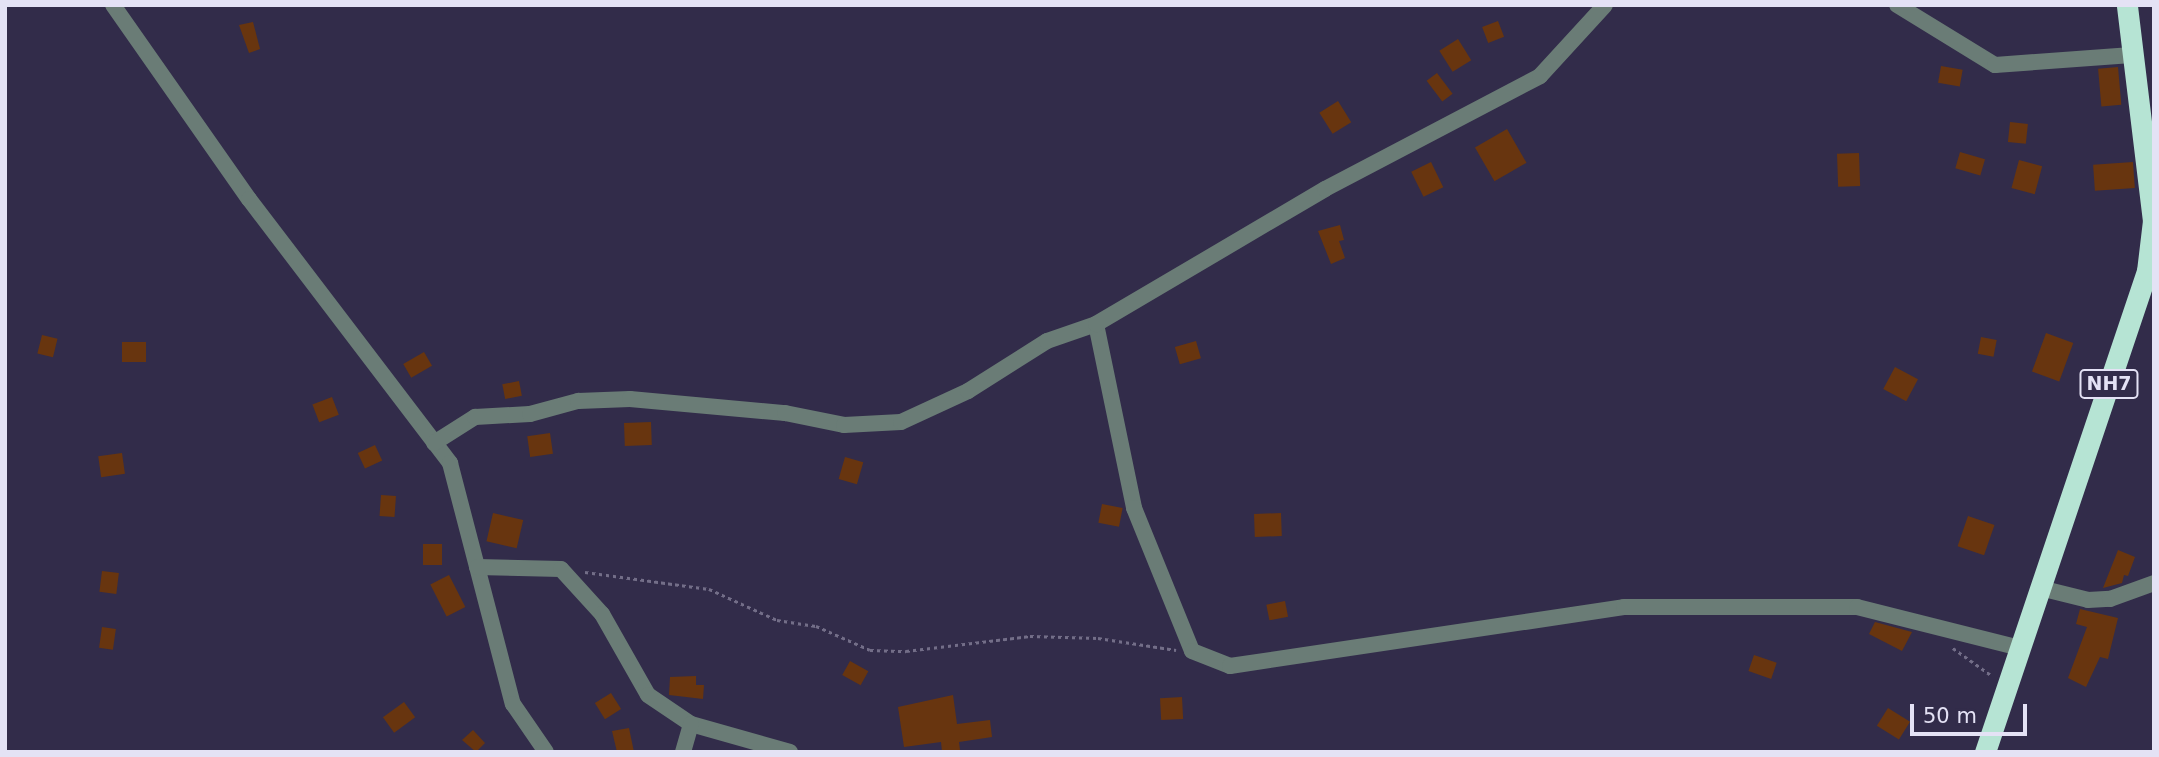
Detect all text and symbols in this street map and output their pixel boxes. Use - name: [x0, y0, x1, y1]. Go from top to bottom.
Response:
- road number: NH7: [2079, 368, 2139, 400]
- scale bar: [1914, 690, 2031, 734]
- text: 50 m: [1923, 704, 1977, 728]

